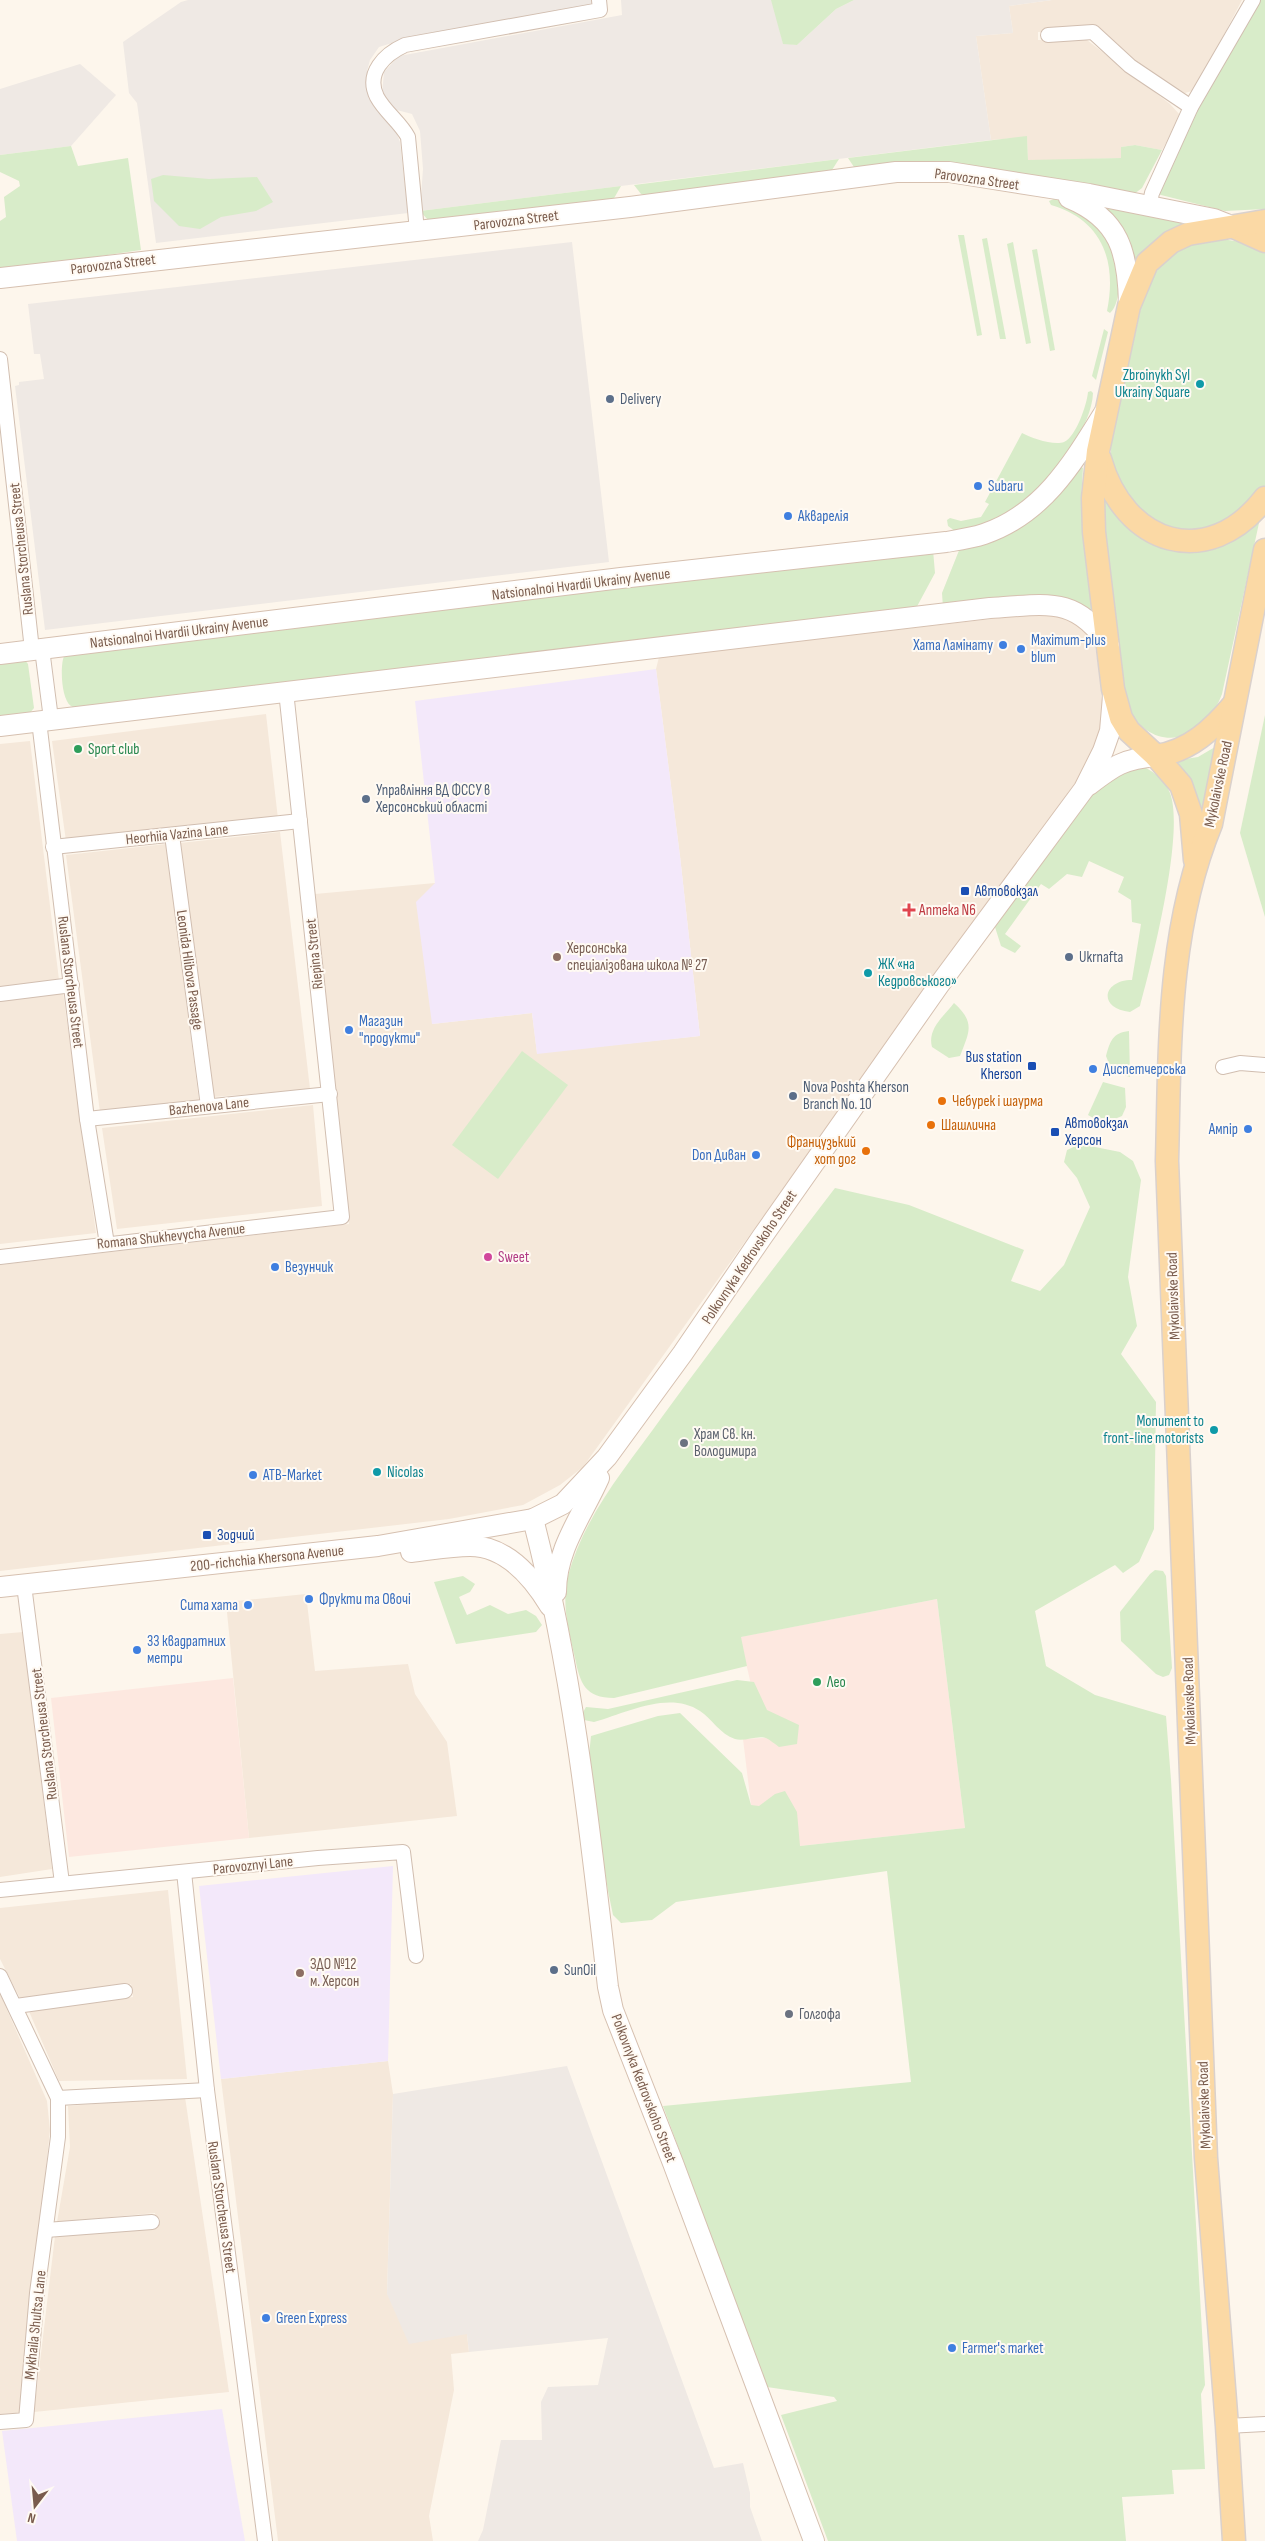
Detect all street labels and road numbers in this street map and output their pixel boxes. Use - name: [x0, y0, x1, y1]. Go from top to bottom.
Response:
- street label: Parovozna Street: [933, 164, 1021, 195]
- street label: Parovozna Street: [472, 206, 560, 235]
- street label: Parovozna Street: [69, 250, 157, 279]
- street label: Ruslana Storcheusa Street: [5, 482, 38, 616]
- street label: Natsionalnoi Hvardii Ukrainy Avenue: [491, 564, 671, 605]
- street label: Natsionalnoi Hvardii Ukrainy Avenue: [89, 612, 269, 653]
- street label: Mykolaivske Road: [1200, 739, 1237, 829]
- street label: Heorhiia Vazina Lane: [125, 820, 229, 849]
- street label: Leonida Hlibova Passage: [172, 909, 207, 1031]
- street label: Ruslana Storcheusa Street: [53, 915, 88, 1050]
- street label: Riepina Street: [301, 917, 328, 990]
- street label: Bazhenova Lane: [168, 1093, 250, 1120]
- street label: Polkovnyka Kedrovskoho Street: [698, 1186, 802, 1328]
- street label: Romana Shukhevycha Avenue: [96, 1219, 246, 1254]
- street label: Mykolaivske Road: [1162, 1252, 1185, 1340]
- street label: 200-richchia Khersona Avenue: [189, 1541, 345, 1576]
- street label: Mykolaivske Road: [1178, 1657, 1201, 1745]
- street label: Ruslana Storcheusa Street: [27, 1666, 62, 1801]
- street label: Parovoznyi Lane: [212, 1852, 294, 1879]
- street label: Polkovnyka Kedrovskoho Street: [606, 2011, 681, 2165]
- street label: Mykolaivske Road: [1193, 2061, 1216, 2149]
- street label: Ruslana Storcheusa Street: [203, 2140, 240, 2275]
- street label: Mykhaila Shultsa Lane: [20, 2269, 51, 2381]

